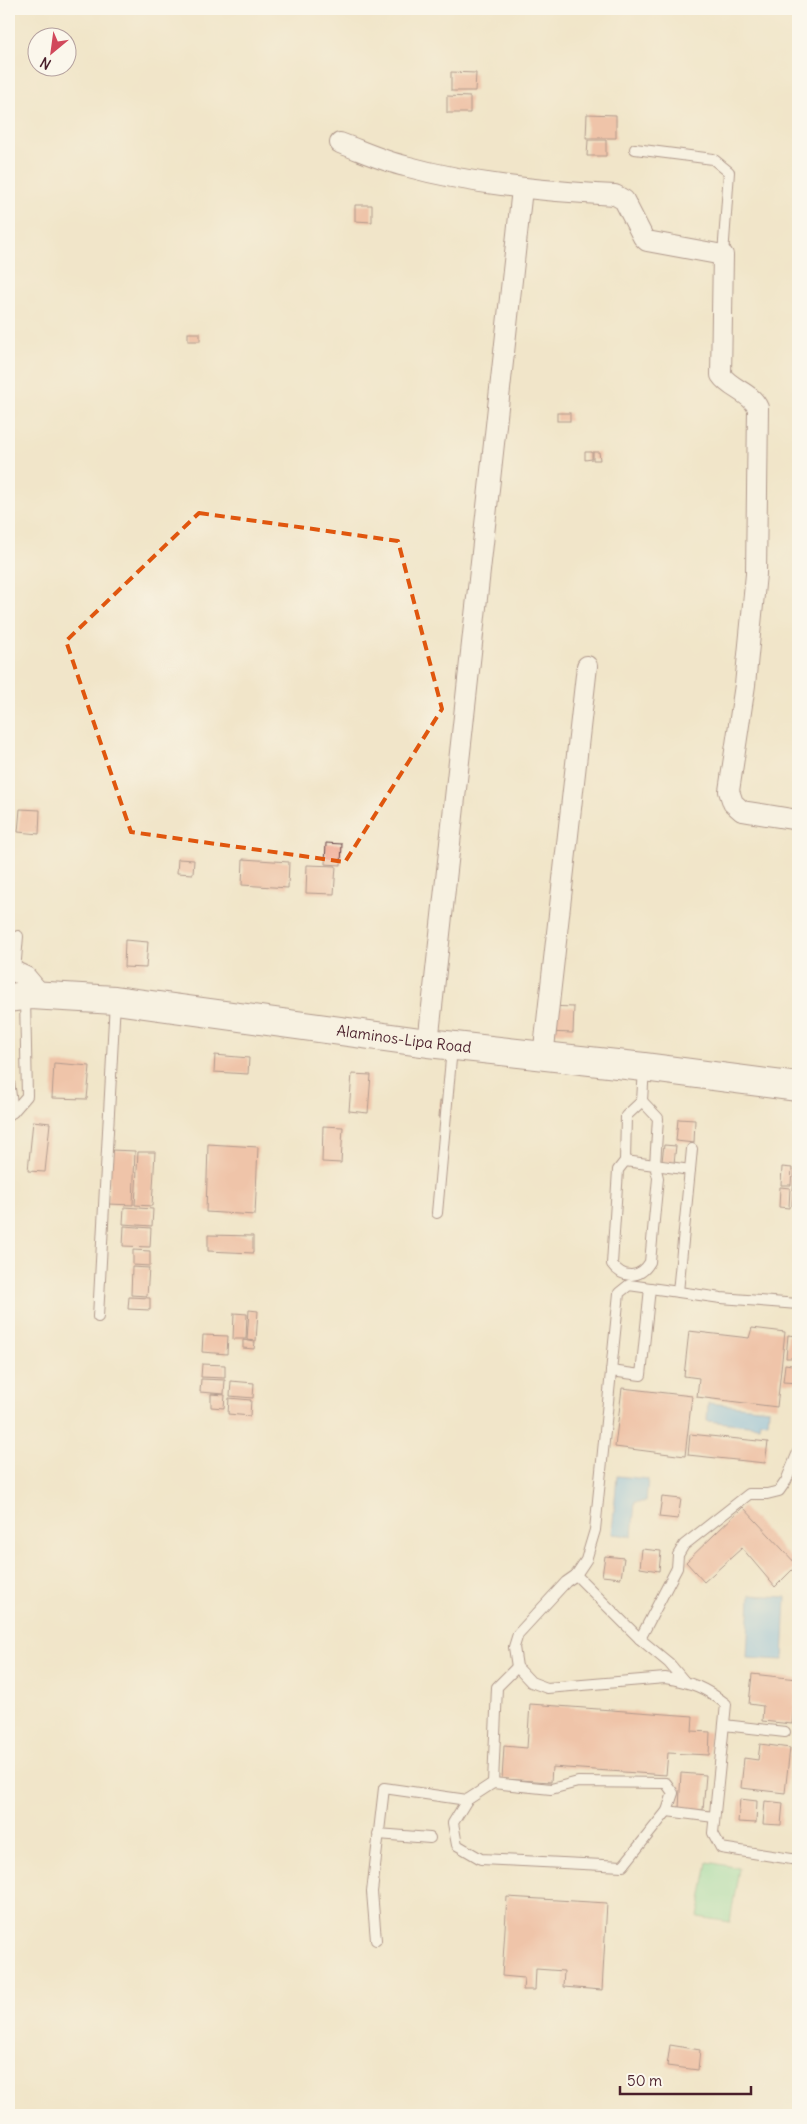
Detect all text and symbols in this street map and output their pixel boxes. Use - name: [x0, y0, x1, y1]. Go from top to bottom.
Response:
- north arrow: [28, 28, 78, 78]
- text: N: [37, 53, 54, 74]
- street label: Alaminos-Lipa Road: [335, 1021, 473, 1057]
- scale bar: [620, 2064, 751, 2096]
- text: 50 m: [627, 2071, 662, 2090]

